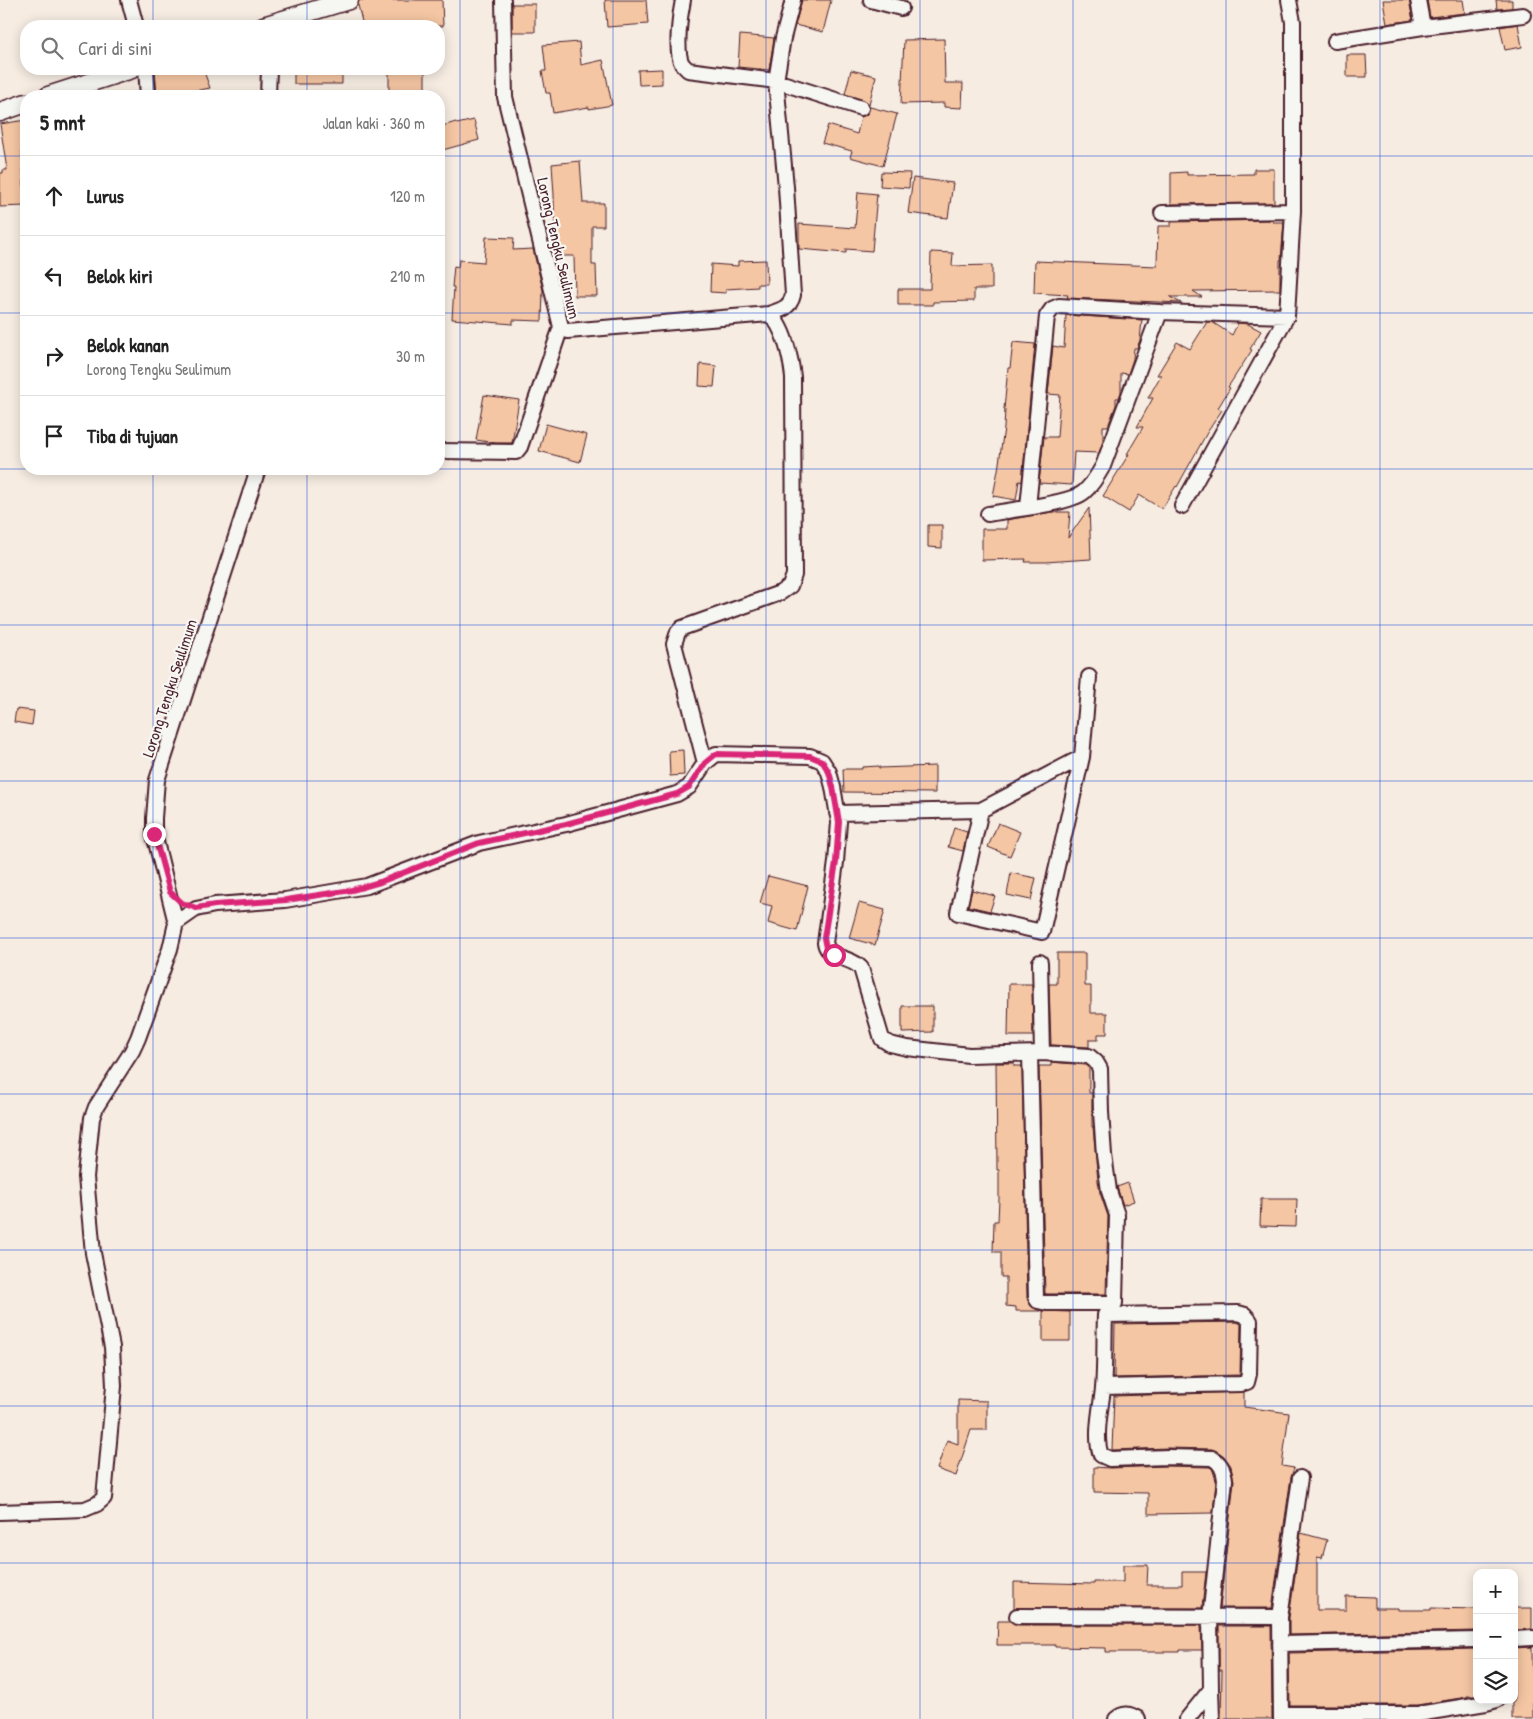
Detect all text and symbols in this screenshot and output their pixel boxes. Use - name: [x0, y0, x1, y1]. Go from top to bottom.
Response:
- search box: [20, 20, 445, 75]
- icon: search: [38, 34, 66, 62]
- text: Cari di sini: [78, 35, 152, 61]
- text: 5 mnt: [40, 108, 85, 137]
- text: Jalan kaki · 360 m: [322, 112, 425, 134]
- street label: Lorong Tengku Seulimum: [532, 175, 586, 321]
- icon: ahead: [40, 182, 68, 210]
- text: Lurus: [87, 183, 124, 209]
- text: 120 m: [390, 185, 425, 207]
- icon: left: [40, 262, 68, 290]
- text: Belok kiri: [87, 263, 153, 289]
- text: 210 m: [390, 265, 425, 287]
- text: Belok kanan: [87, 332, 169, 358]
- icon: right: [40, 342, 68, 370]
- text: 30 m: [396, 345, 425, 367]
- text: Lorong Tengku Seulimum: [87, 358, 231, 380]
- icon: arrive: [40, 422, 68, 450]
- text: Tiba di tujuan: [87, 423, 178, 449]
- street label: Lorong Tengku Seulimum: [136, 616, 202, 760]
- route end: [143, 823, 166, 846]
- route start: [823, 944, 846, 967]
- map controls: [1473, 1569, 1518, 1704]
- button: +: [1473, 1569, 1518, 1614]
- button: −: [1473, 1614, 1518, 1659]
- button: layers: [1473, 1659, 1518, 1704]

